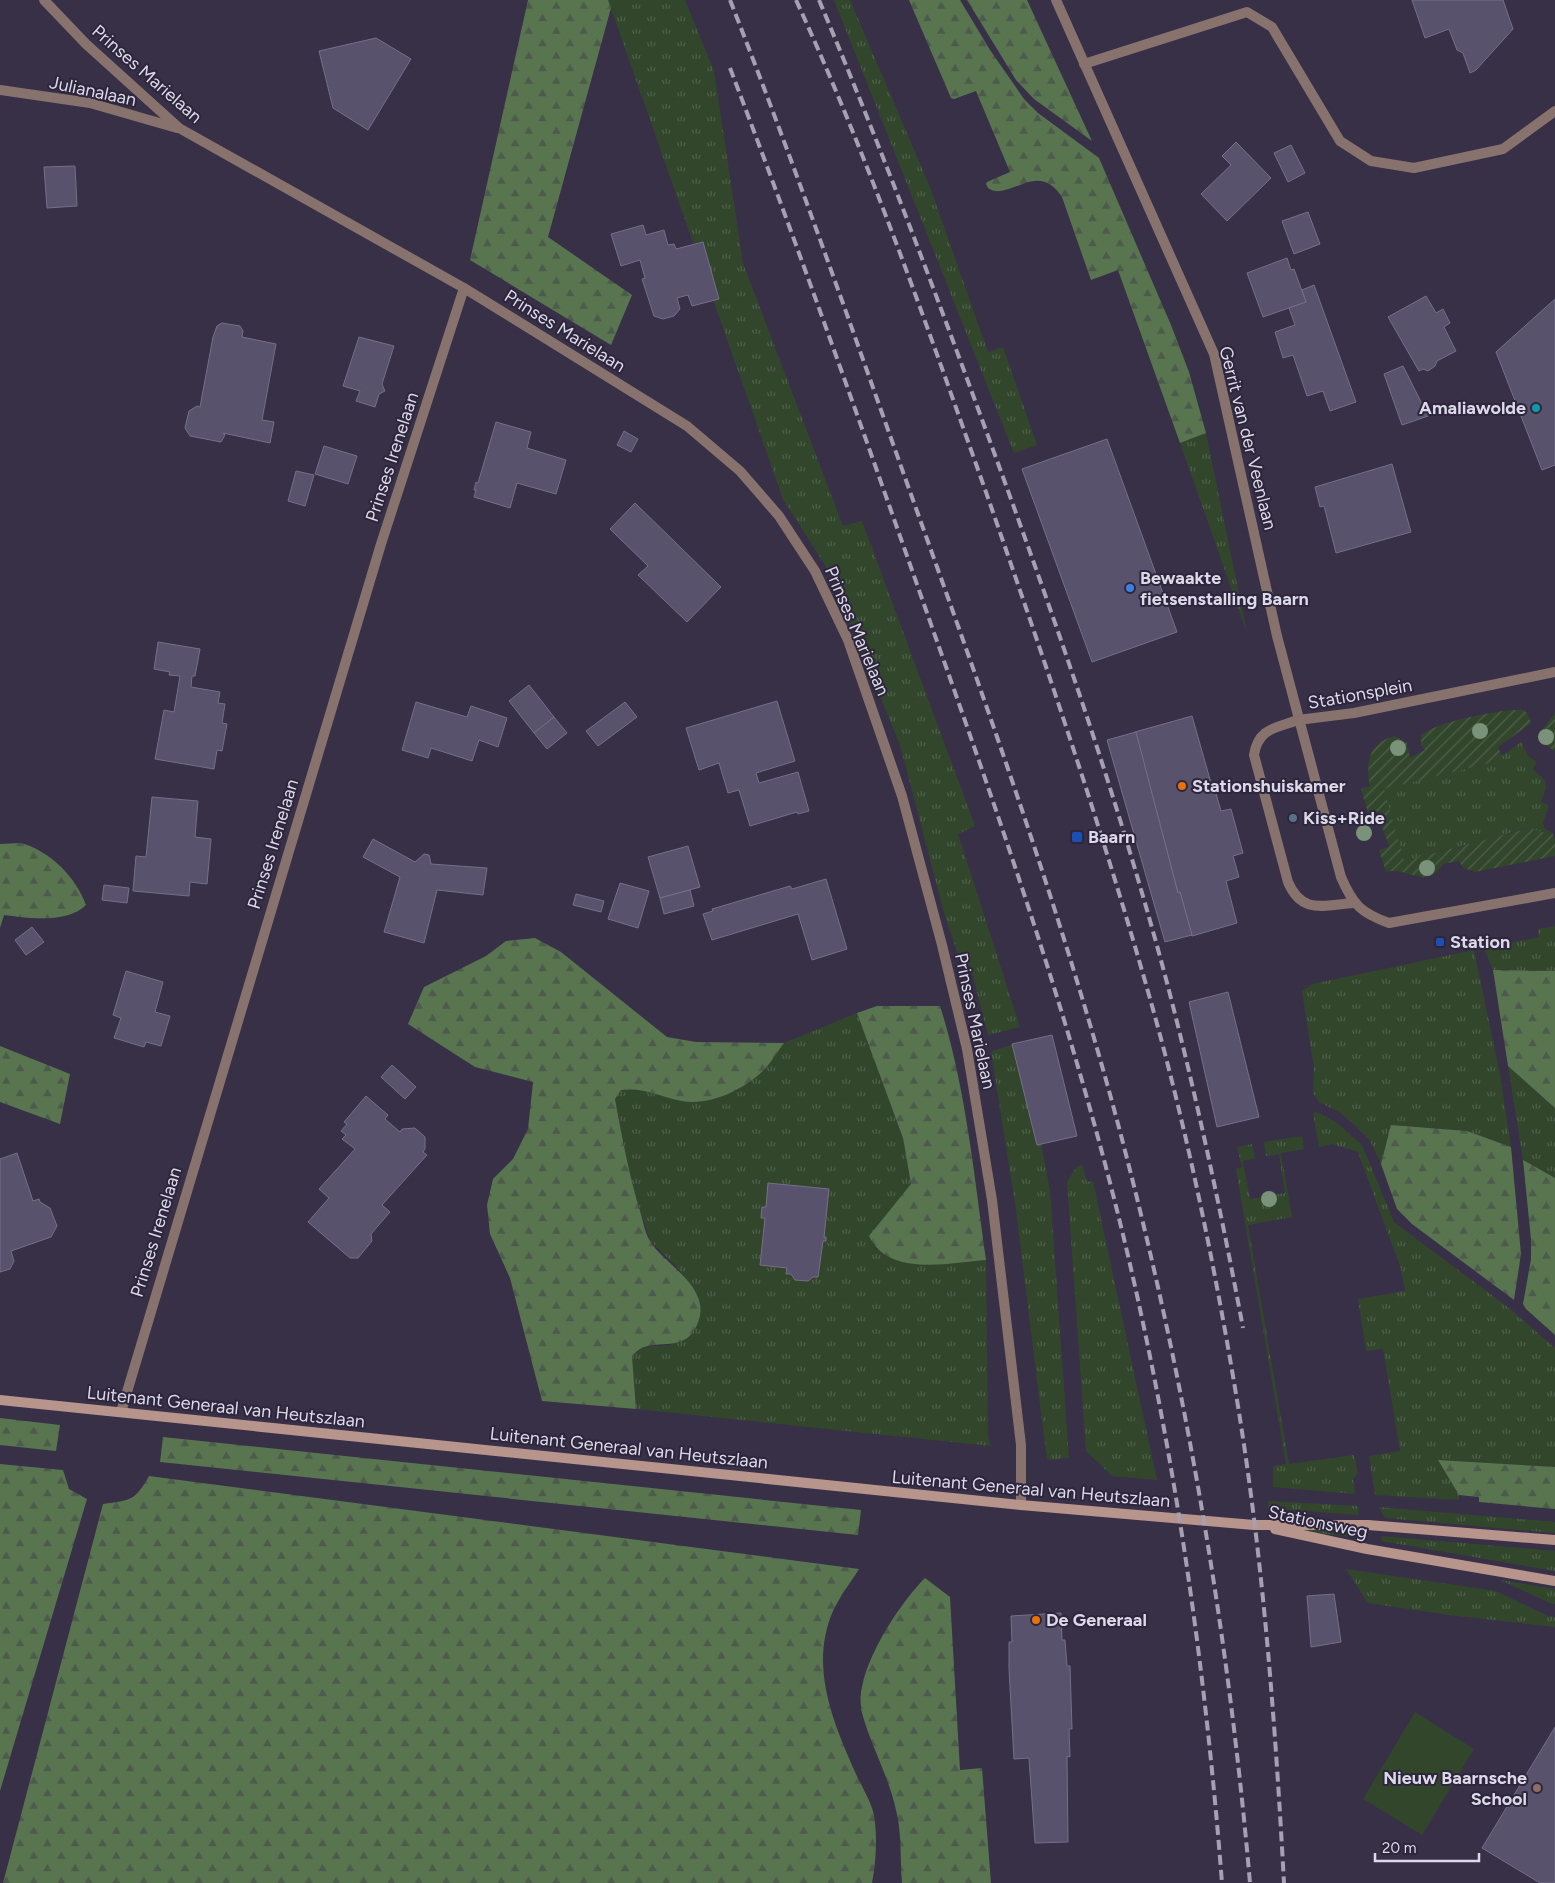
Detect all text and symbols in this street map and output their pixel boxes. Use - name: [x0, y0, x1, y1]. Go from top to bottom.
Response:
- street label: Prinses Marielaan: [87, 20, 207, 128]
- street label: Julianalaan: [48, 71, 138, 111]
- street label: Prinses Marielaan: [500, 285, 630, 377]
- street label: Gerrit van der Veenlaan: [1215, 344, 1281, 532]
- street label: Prinses Irenelaan: [361, 390, 423, 524]
- place label: Amaliawolde: [1419, 397, 1526, 419]
- marker: Amaliawolde: [1530, 402, 1542, 414]
- street label: Prinses Marielaan: [820, 563, 894, 699]
- place label: Bewaakte fietsenstalling Baarn: [1140, 567, 1309, 610]
- marker: Bewaakte fietsenstalling Baarn: [1124, 582, 1136, 594]
- street label: Stationsplein: [1306, 674, 1414, 714]
- place label: Stationshuiskamer: [1192, 775, 1346, 797]
- street label: Prinses Irenelaan: [243, 776, 303, 912]
- marker: Stationshuiskamer: [1176, 780, 1188, 792]
- place label: Kiss+Ride: [1303, 807, 1385, 829]
- marker: Kiss+Ride: [1287, 812, 1299, 824]
- place label: Baarn: [1088, 826, 1135, 848]
- marker: Baarn: [1070, 830, 1084, 844]
- place label: Station: [1450, 931, 1510, 953]
- marker: Station: [1434, 936, 1446, 948]
- street label: Prinses Marielaan: [950, 951, 1000, 1091]
- street label: Prinses Irenelaan: [126, 1164, 186, 1300]
- street label: Luitenant Generaal van Heutszlaan: [86, 1381, 366, 1433]
- street label: Luitenant Generaal van Heutszlaan: [489, 1422, 769, 1474]
- street label: Luitenant Generaal van Heutszlaan: [891, 1466, 1171, 1512]
- street label: Stationsweg: [1266, 1501, 1370, 1543]
- place label: De Generaal: [1046, 1609, 1147, 1631]
- marker: De Generaal: [1030, 1614, 1042, 1626]
- place label: Nieuw Baarnsche School: [1383, 1767, 1527, 1810]
- marker: Nieuw Baarnsche School: [1531, 1782, 1543, 1794]
- scale bar: [1375, 1830, 1479, 1862]
- text: 20 m: [1382, 1839, 1416, 1857]

